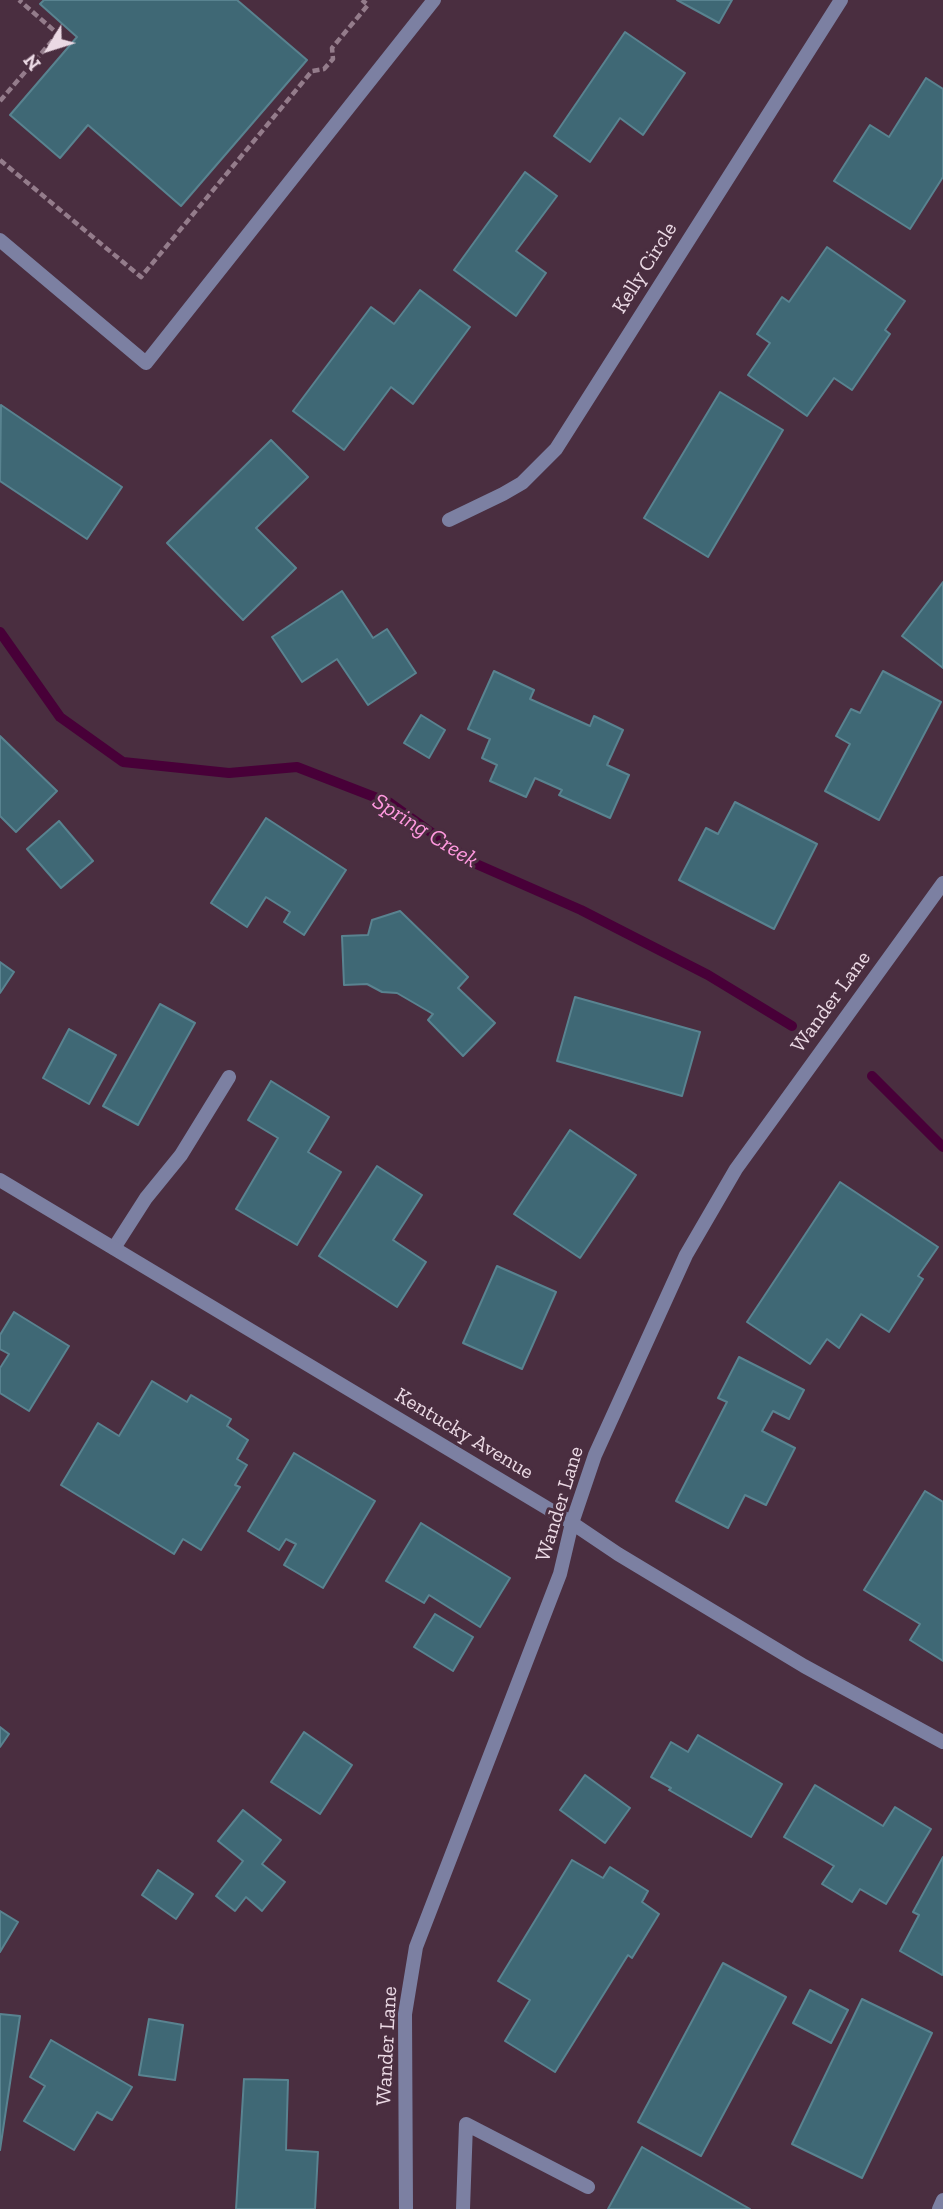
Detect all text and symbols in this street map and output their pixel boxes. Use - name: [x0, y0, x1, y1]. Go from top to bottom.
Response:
- north arrow: [14, 14, 84, 84]
- text: N: [19, 49, 46, 75]
- street label: Kelly Circle: [607, 218, 683, 318]
- water label: Spring Creek: [367, 788, 483, 874]
- street label: Wander Lane: [786, 946, 876, 1058]
- street label: Kentucky Avenue: [390, 1383, 538, 1485]
- street label: Wander Lane: [531, 1443, 589, 1565]
- street label: Wander Lane: [371, 1986, 403, 2106]

